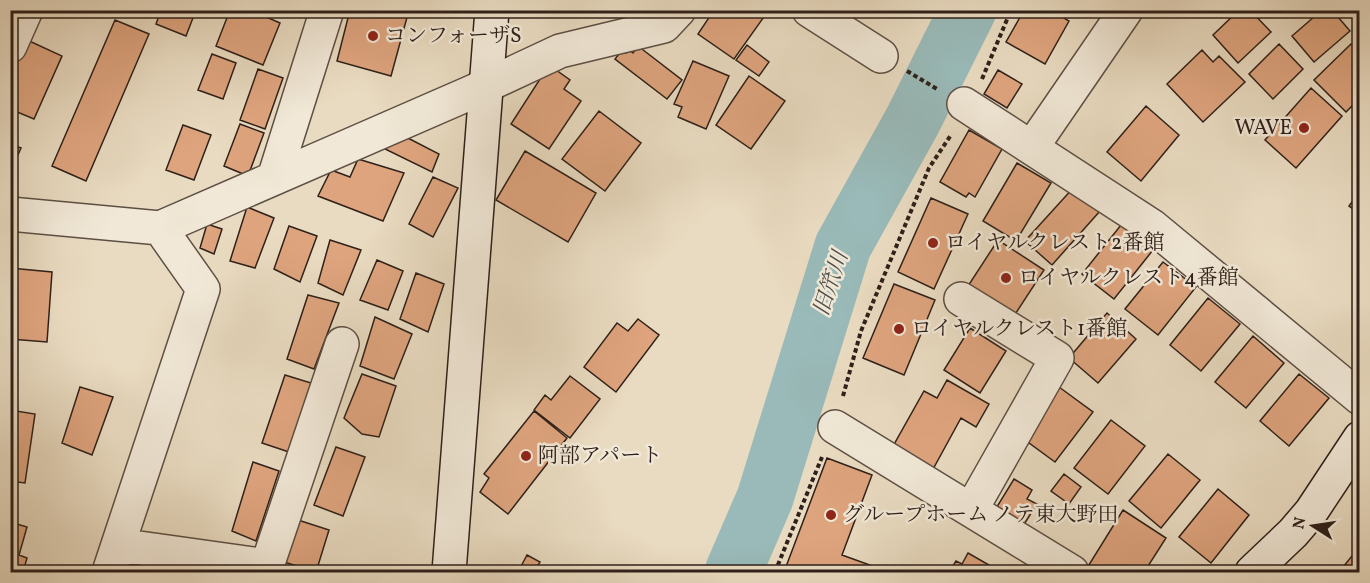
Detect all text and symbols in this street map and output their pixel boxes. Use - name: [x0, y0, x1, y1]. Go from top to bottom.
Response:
- place label: コンフォーザS: [385, 22, 522, 51]
- marker: コンフォーザS: [366, 29, 380, 43]
- place label: WAVE: [1234, 114, 1292, 143]
- marker: WAVE: [1297, 121, 1311, 135]
- place label: ロイヤルクレスト2番館: [945, 229, 1164, 258]
- marker: ロイヤルクレスト2番館: [926, 236, 940, 250]
- water label: 旧笊川: [807, 246, 858, 320]
- place label: ロイヤルクレスト4番館: [1018, 264, 1239, 293]
- marker: ロイヤルクレスト4番館: [999, 271, 1013, 285]
- place label: ロイヤルクレスト1番館: [911, 315, 1127, 344]
- marker: ロイヤルクレスト1番館: [892, 322, 906, 336]
- place label: 阿部アパート: [538, 442, 662, 471]
- marker: 阿部アパート: [519, 449, 533, 463]
- north arrow: [1283, 496, 1343, 556]
- place label: グループホーム ノテ東大野田: [843, 501, 1119, 530]
- marker: グループホーム ノテ東大野田: [824, 508, 838, 522]
- text: N: [1288, 515, 1312, 531]

